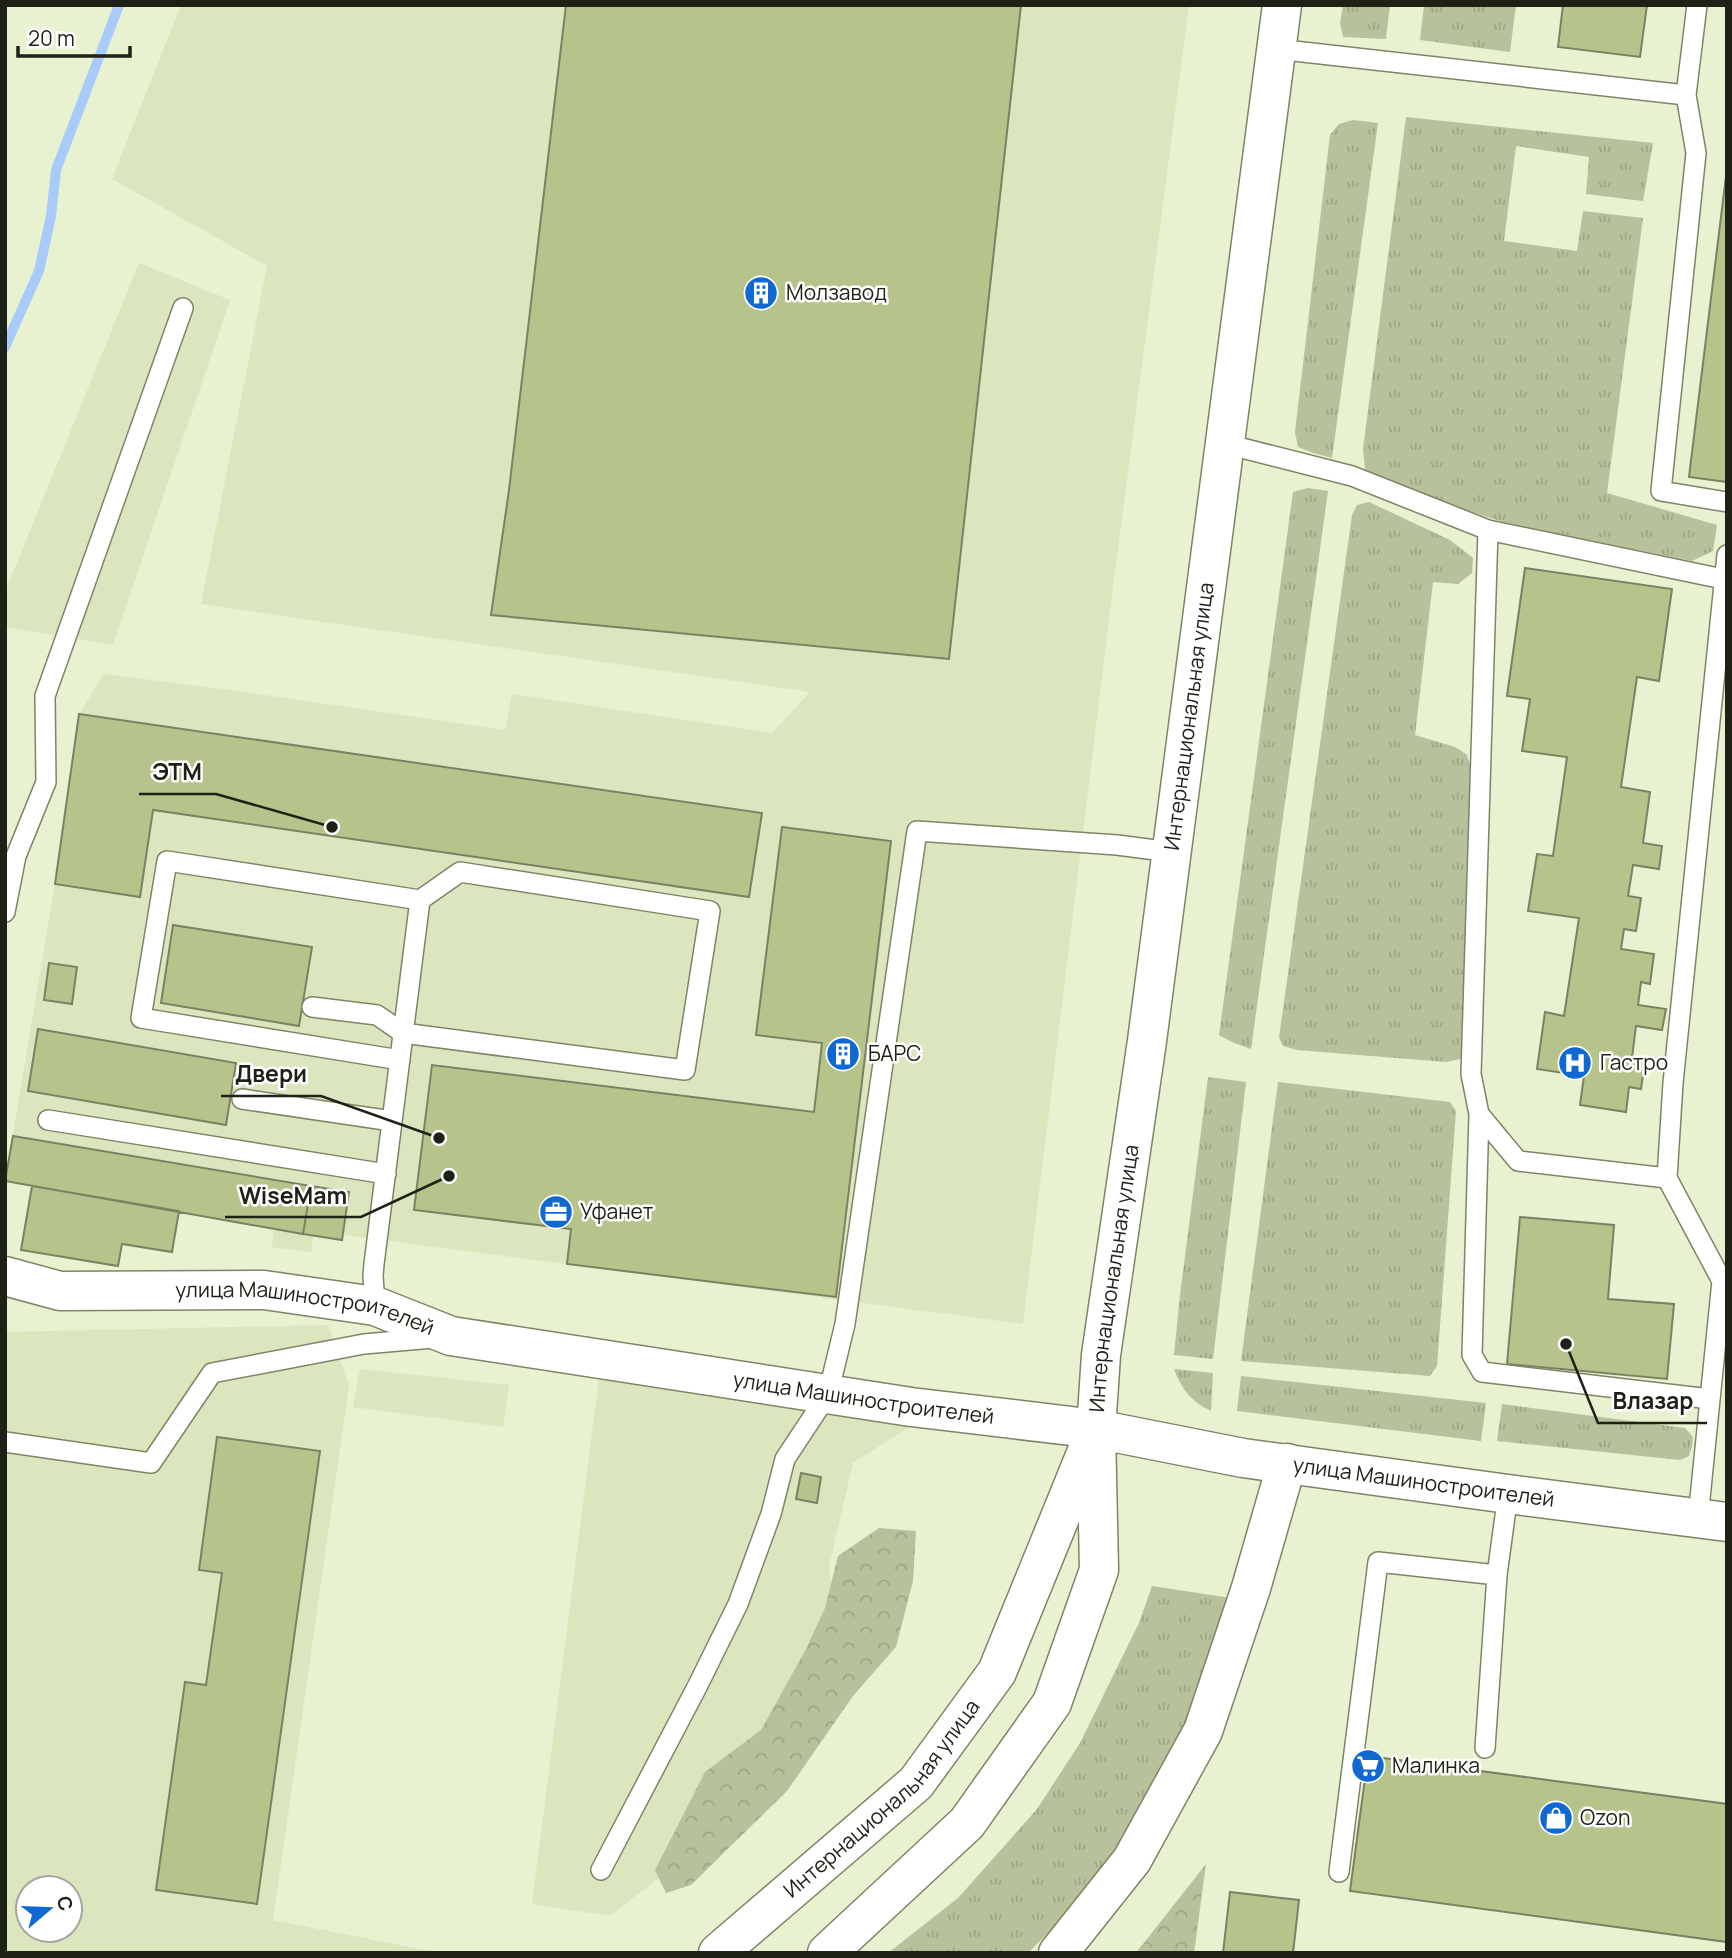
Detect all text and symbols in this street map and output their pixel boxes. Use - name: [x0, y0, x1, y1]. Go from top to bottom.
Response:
- scale bar: [18, 14, 130, 58]
- text: 20 m: [28, 24, 75, 52]
- building icon: Молзавод: [742, 274, 780, 312]
- place label: Молзавод: [786, 278, 887, 306]
- street label: Интернациональная улица: [1157, 581, 1220, 852]
- callout: ЭТМ: [139, 750, 216, 794]
- text: ЭТМ: [152, 755, 202, 787]
- building icon: БАРС: [824, 1035, 862, 1073]
- place label: БАРС: [868, 1039, 921, 1067]
- hospital icon: Гастро: [1556, 1044, 1594, 1082]
- place label: Гастро: [1600, 1048, 1668, 1076]
- callout: Двери: [221, 1052, 321, 1096]
- text: Двери: [235, 1057, 307, 1089]
- street label: Интернациональная улица: [1082, 1142, 1145, 1413]
- callout: WiseMam: [225, 1173, 361, 1217]
- text: WiseMam: [239, 1179, 347, 1211]
- office icon: Уфанет: [537, 1193, 575, 1231]
- place label: Уфанет: [580, 1197, 654, 1225]
- street label: улица Машиностроителей: [175, 1275, 439, 1341]
- street label: улица Машиностроителей: [731, 1365, 996, 1430]
- callout: Влазар: [1598, 1379, 1707, 1423]
- text: Влазар: [1612, 1384, 1694, 1416]
- street label: улица Машиностроителей: [1291, 1450, 1556, 1513]
- street label: Интернациональная улица: [777, 1693, 985, 1904]
- supermarket icon: Малинка: [1349, 1747, 1387, 1785]
- place label: Малинка: [1392, 1751, 1480, 1779]
- shop icon: Ozon: [1537, 1799, 1575, 1837]
- place label: Ozon: [1580, 1803, 1630, 1831]
- north arrow: [14, 1874, 84, 1944]
- text: С: [50, 1893, 80, 1914]

